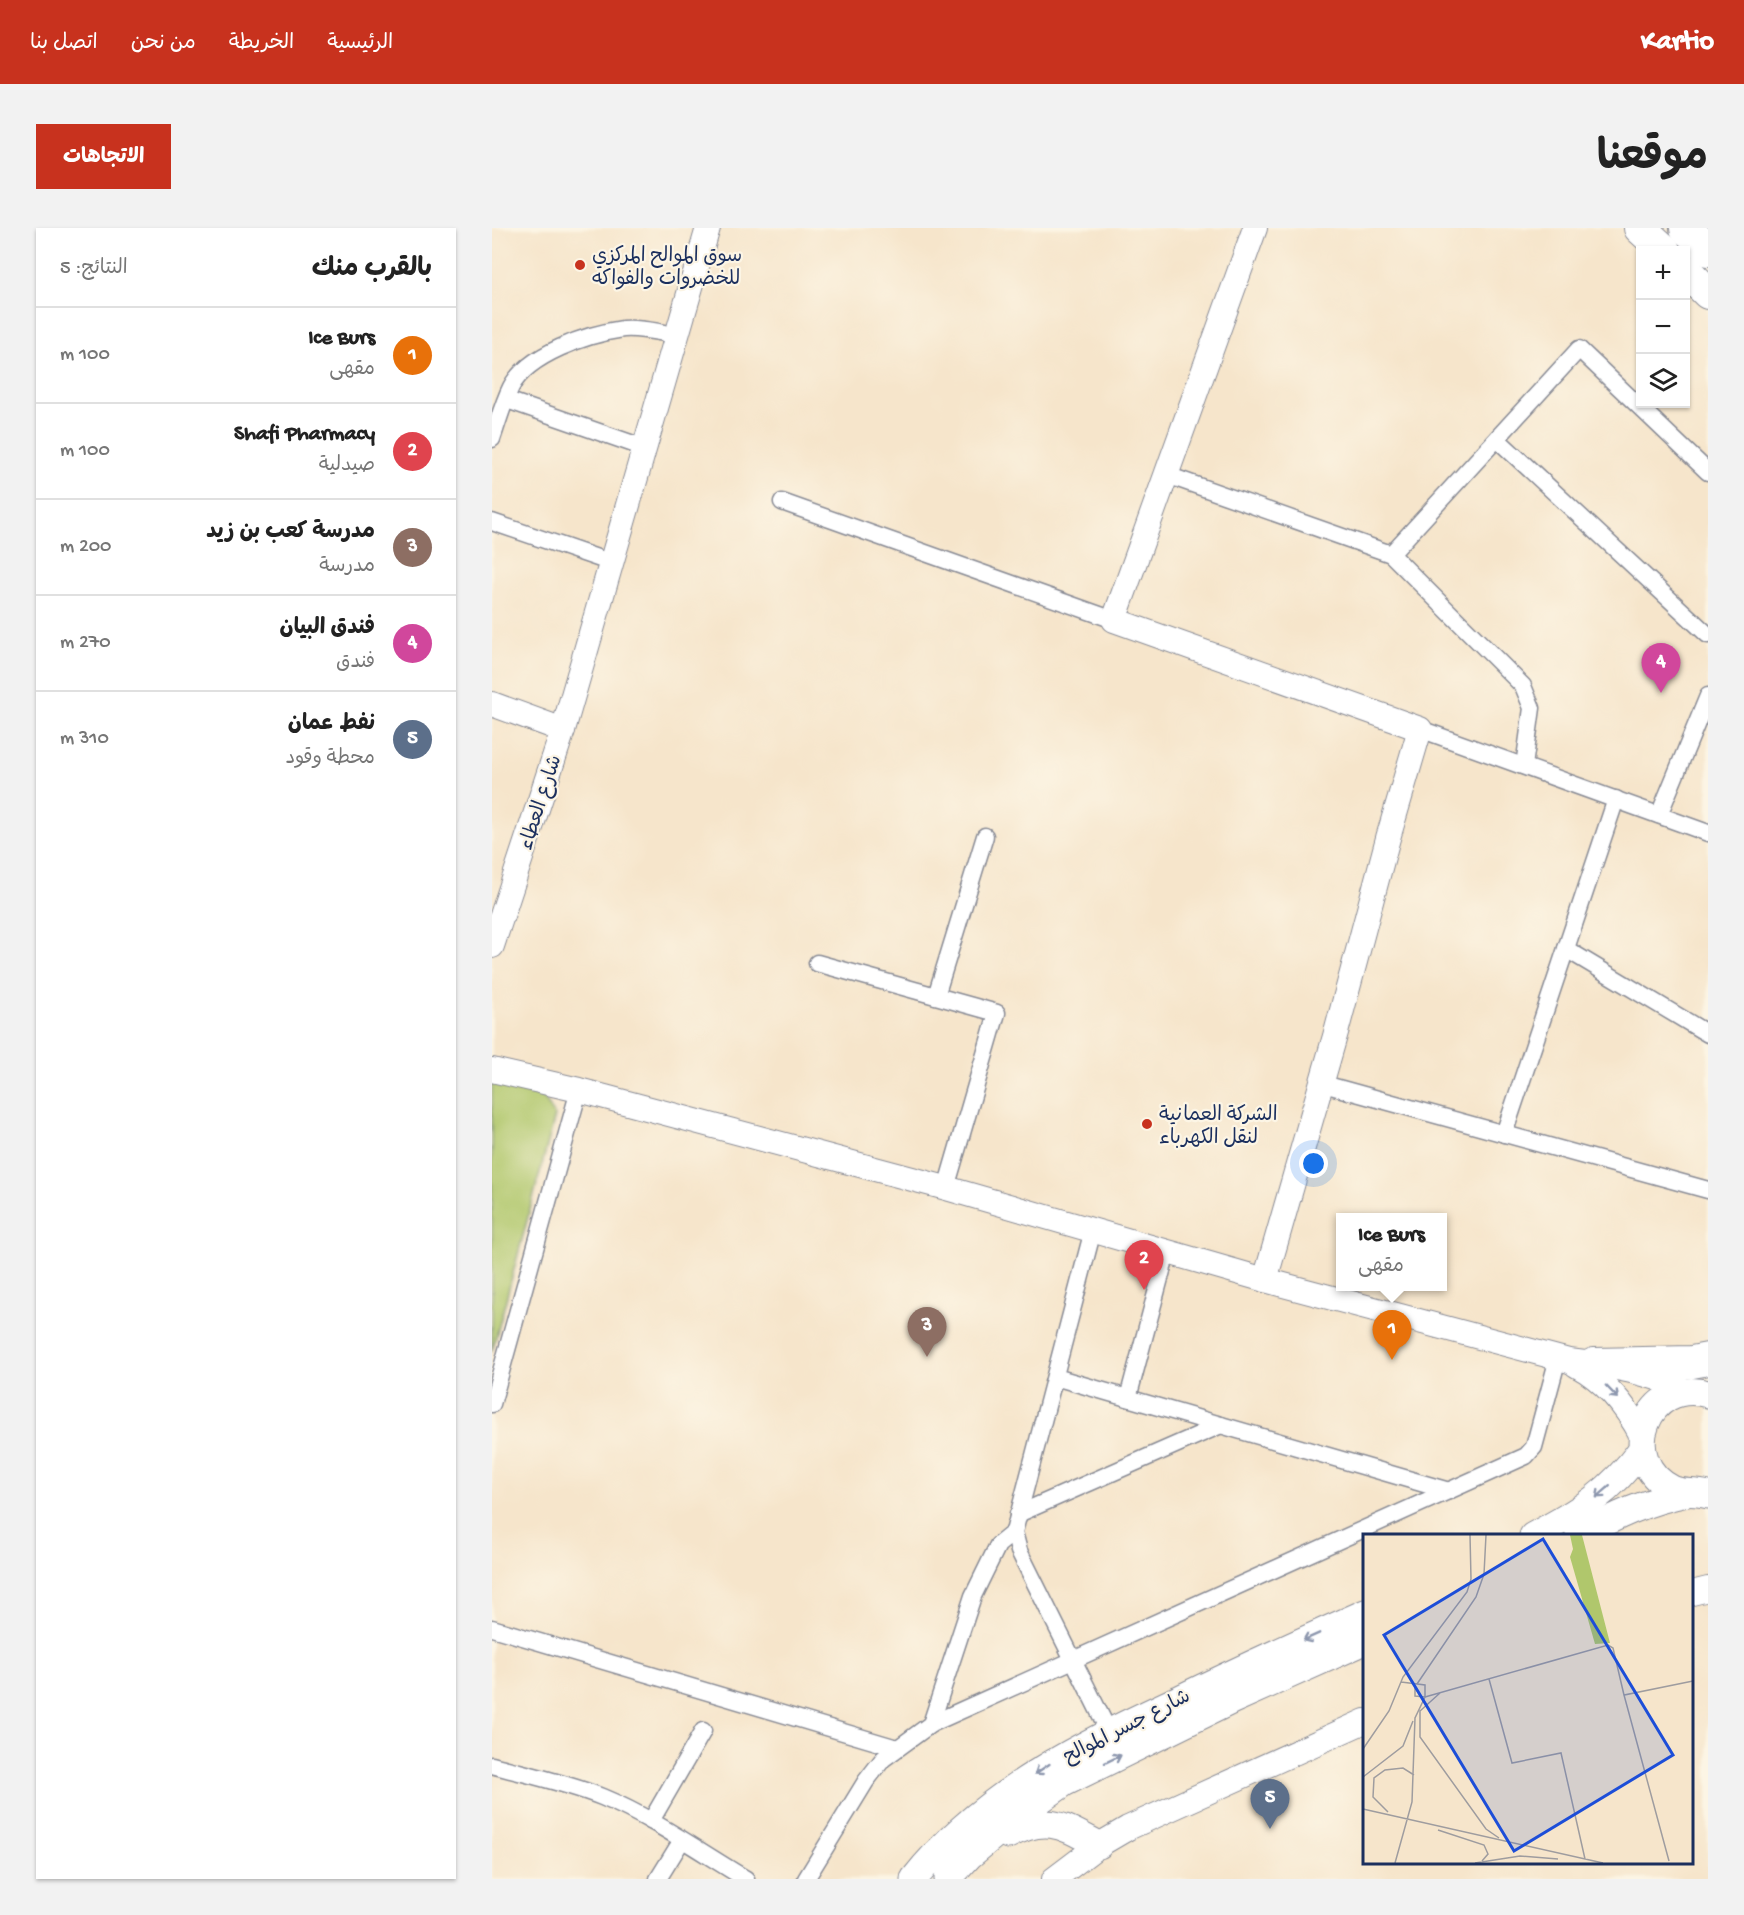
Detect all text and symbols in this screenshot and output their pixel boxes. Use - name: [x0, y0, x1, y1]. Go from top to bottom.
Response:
- text: Kartio: [1641, 26, 1714, 59]
- text: اتصل بنا: [30, 32, 98, 57]
- text: من نحن: [131, 32, 196, 57]
- text: الخريطة: [229, 32, 294, 57]
- text: الرئيسية: [327, 32, 393, 57]
- button: الاتجاهات: [36, 124, 171, 189]
- text: موقعنا: [1597, 136, 1708, 185]
- place label: سوق الموالح المركزي للخضروات والفواكه: [592, 245, 742, 292]
- map controls: [1636, 246, 1690, 408]
- button: +: [1636, 246, 1690, 300]
- text: بالقرب منك: [312, 255, 432, 286]
- text: النتائج: 5: [60, 258, 128, 281]
- marker: سوق الموالح المركزي للخضروات والفواكه: [573, 258, 587, 272]
- button: −: [1636, 300, 1690, 354]
- text: Ice Burs: [308, 326, 375, 352]
- text: 100 m: [60, 344, 110, 367]
- text: 1: [408, 344, 417, 367]
- button: layers: [1636, 354, 1690, 408]
- text: مقهى: [329, 359, 375, 382]
- text: Shafi Pharmacy: [234, 422, 375, 448]
- text: 100 m: [60, 440, 110, 463]
- text: 2: [408, 440, 417, 463]
- text: صيدلية: [319, 455, 375, 478]
- text: مدرسة كعب بن زيد: [206, 520, 375, 546]
- text: 200 m: [60, 536, 111, 559]
- text: 3: [407, 536, 418, 559]
- text: مدرسة: [319, 556, 375, 579]
- text: فندق البيان: [279, 616, 375, 642]
- text: 270 m: [60, 632, 111, 655]
- text: 4: [408, 632, 417, 655]
- pin: 4: [1642, 644, 1680, 693]
- text: فندق: [336, 652, 375, 675]
- text: نفط عمان: [288, 712, 375, 738]
- text: 310 m: [60, 728, 109, 751]
- text: 5: [407, 728, 418, 751]
- text: محطة وقود: [286, 748, 375, 771]
- street label: شارع العطاء: [515, 752, 568, 853]
- place label: الشرکة العمانیة لنقل الکهرباء: [1159, 1104, 1278, 1151]
- marker: الشرکة العمانیة لنقل الکهرباء: [1140, 1117, 1154, 1131]
- your location: [1299, 1149, 1328, 1178]
- popup: [1336, 1213, 1447, 1291]
- text: Ice Burs: [1358, 1223, 1425, 1249]
- pin: 2: [1124, 1240, 1164, 1290]
- text: مقهى: [1358, 1256, 1404, 1279]
- pin: 3: [908, 1308, 946, 1357]
- pin: 1: [1372, 1310, 1412, 1360]
- one-way arrow: [1604, 1385, 1619, 1400]
- one-way arrow: [1596, 1485, 1611, 1499]
- inset map: [1363, 1534, 1693, 1864]
- one-way arrow: [1303, 1632, 1321, 1643]
- street label: شارع جسر الموالح: [1060, 1685, 1195, 1770]
- one-way arrow: [1103, 1753, 1121, 1764]
- one-way arrow: [1034, 1763, 1051, 1775]
- pin: 5: [1250, 1780, 1290, 1829]

